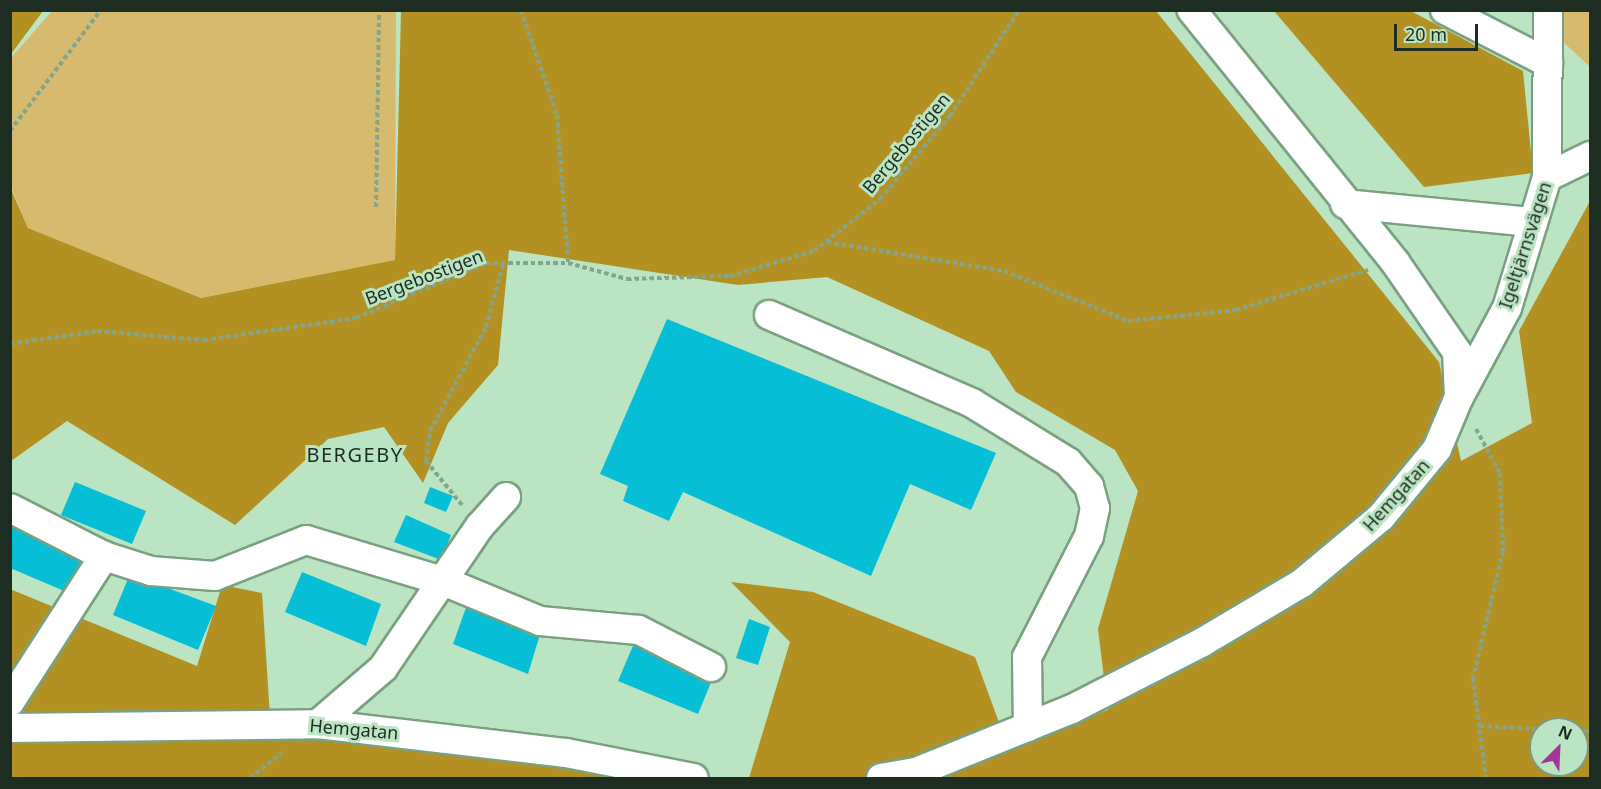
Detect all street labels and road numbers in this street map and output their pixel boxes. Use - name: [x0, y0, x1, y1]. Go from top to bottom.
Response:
- street label: Bergebostigen: [858, 88, 954, 198]
- street label: Igeltjärnsvägen: [1494, 179, 1556, 311]
- street label: Bergebostigen: [362, 245, 486, 309]
- street label: Hemgatan: [1358, 455, 1434, 535]
- street label: Hemgatan: [309, 714, 399, 744]

